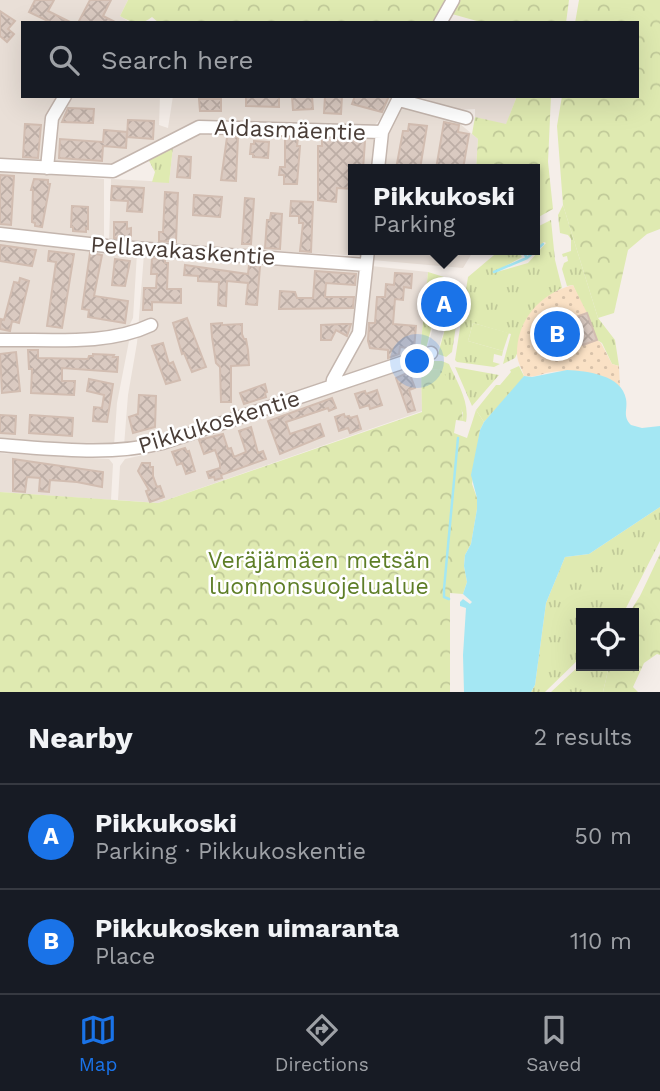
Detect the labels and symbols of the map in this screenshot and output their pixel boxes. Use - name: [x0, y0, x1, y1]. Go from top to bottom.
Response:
- street label: Aidasmäentie: [213, 114, 367, 146]
- street label: Pellavakaskentie: [90, 231, 276, 271]
- pin: A: [421, 278, 467, 330]
- pin: B: [534, 308, 580, 360]
- your location: [400, 344, 434, 378]
- street label: Pikkukoskentie: [135, 385, 303, 459]
- park label: Veräjämäen metsän luonnonsuojelualue: [208, 547, 430, 600]

